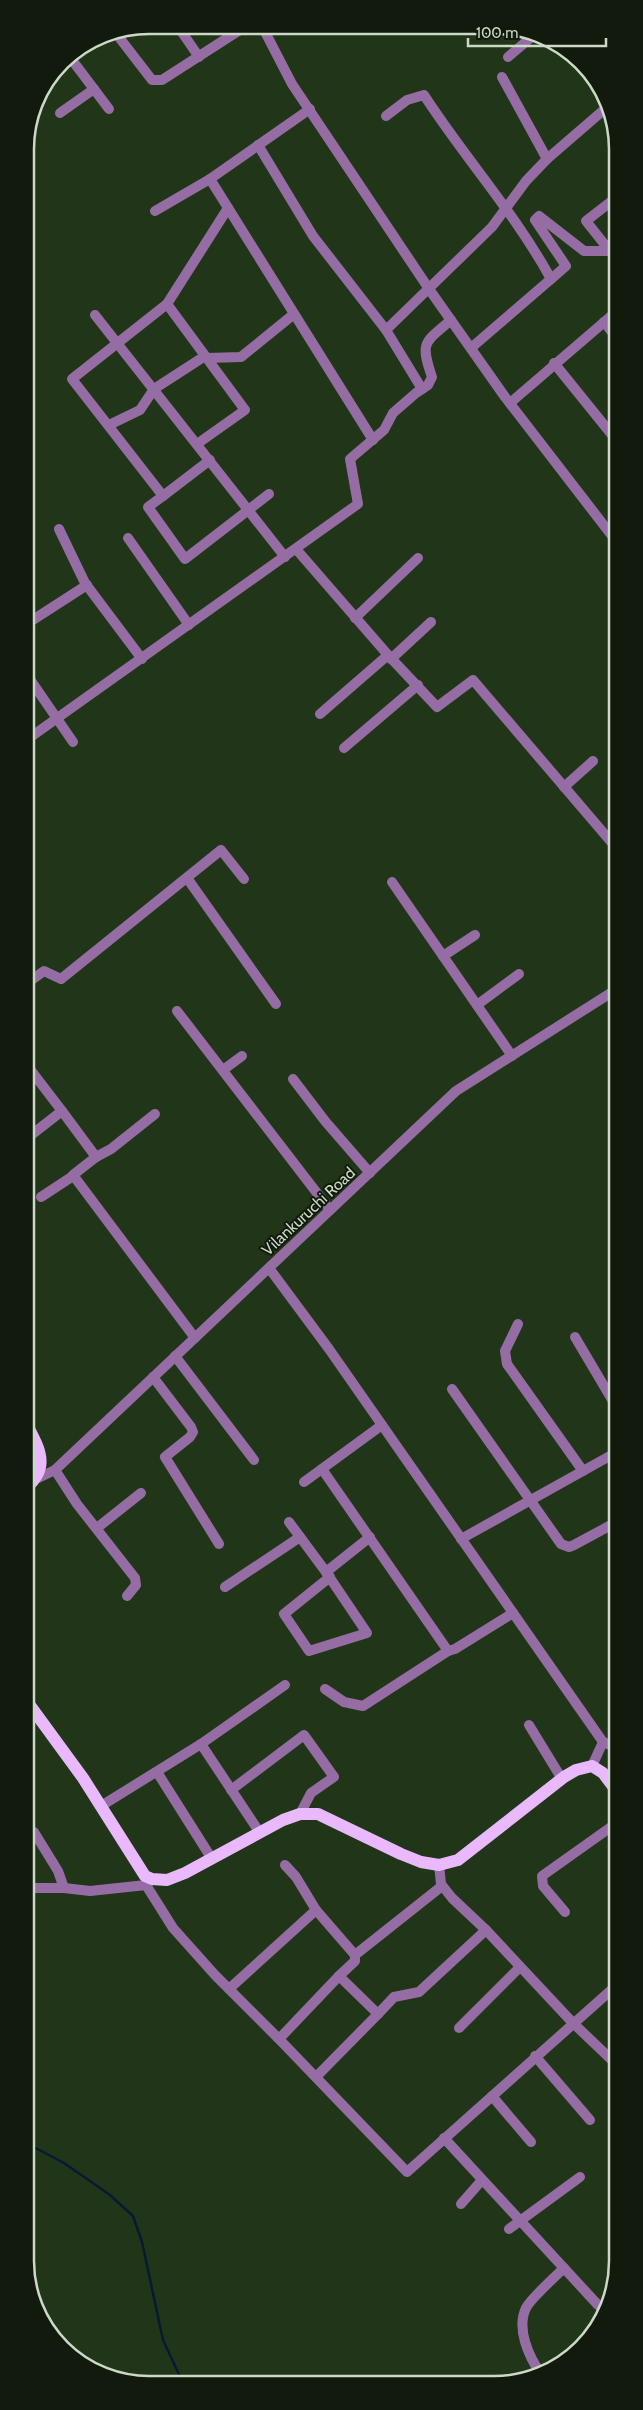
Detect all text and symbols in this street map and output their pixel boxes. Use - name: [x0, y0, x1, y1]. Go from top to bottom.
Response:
- scale bar: [468, 15, 606, 47]
- text: 100 m: [476, 24, 518, 42]
- street label: Vilankuruchi Road: [258, 1163, 359, 1260]

